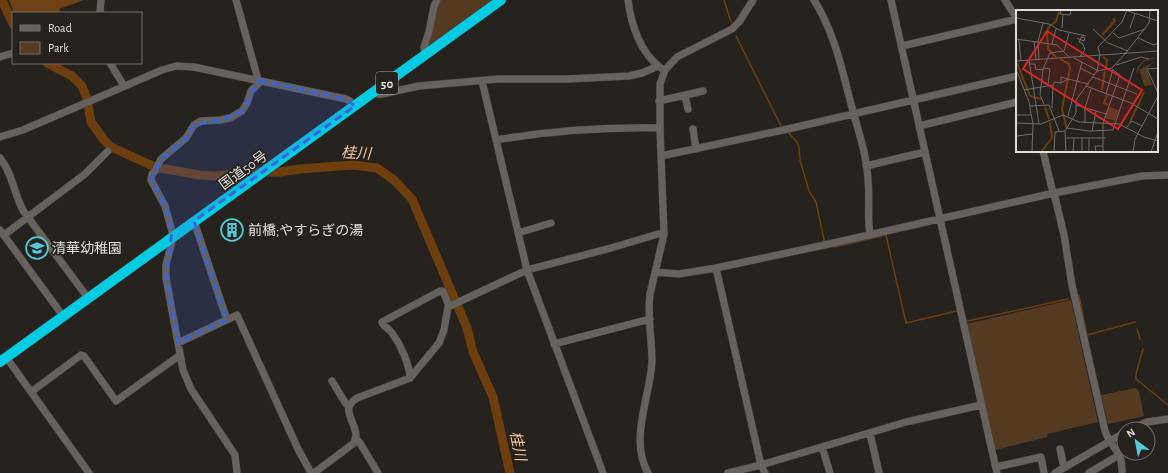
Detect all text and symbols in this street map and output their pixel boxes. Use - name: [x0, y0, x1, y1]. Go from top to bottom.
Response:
- inset map: [1016, 10, 1158, 152]
- legend: [12, 12, 142, 64]
- text: Road: [48, 22, 72, 34]
- text: Park: [48, 42, 69, 54]
- road number: 50: [376, 72, 398, 94]
- water label: 桂川: [341, 144, 373, 162]
- street label: 国道50号: [217, 148, 270, 193]
- building icon: 前橋;やすらぎの湯: [219, 217, 245, 243]
- place label: 前橋;やすらぎの湯: [248, 222, 363, 238]
- school or university icon: 清華幼稚園: [24, 235, 50, 261]
- place label: 清華幼稚園: [52, 241, 122, 256]
- north arrow: [1116, 421, 1156, 461]
- text: N: [1125, 426, 1137, 440]
- water label: 桂川: [507, 430, 529, 464]

